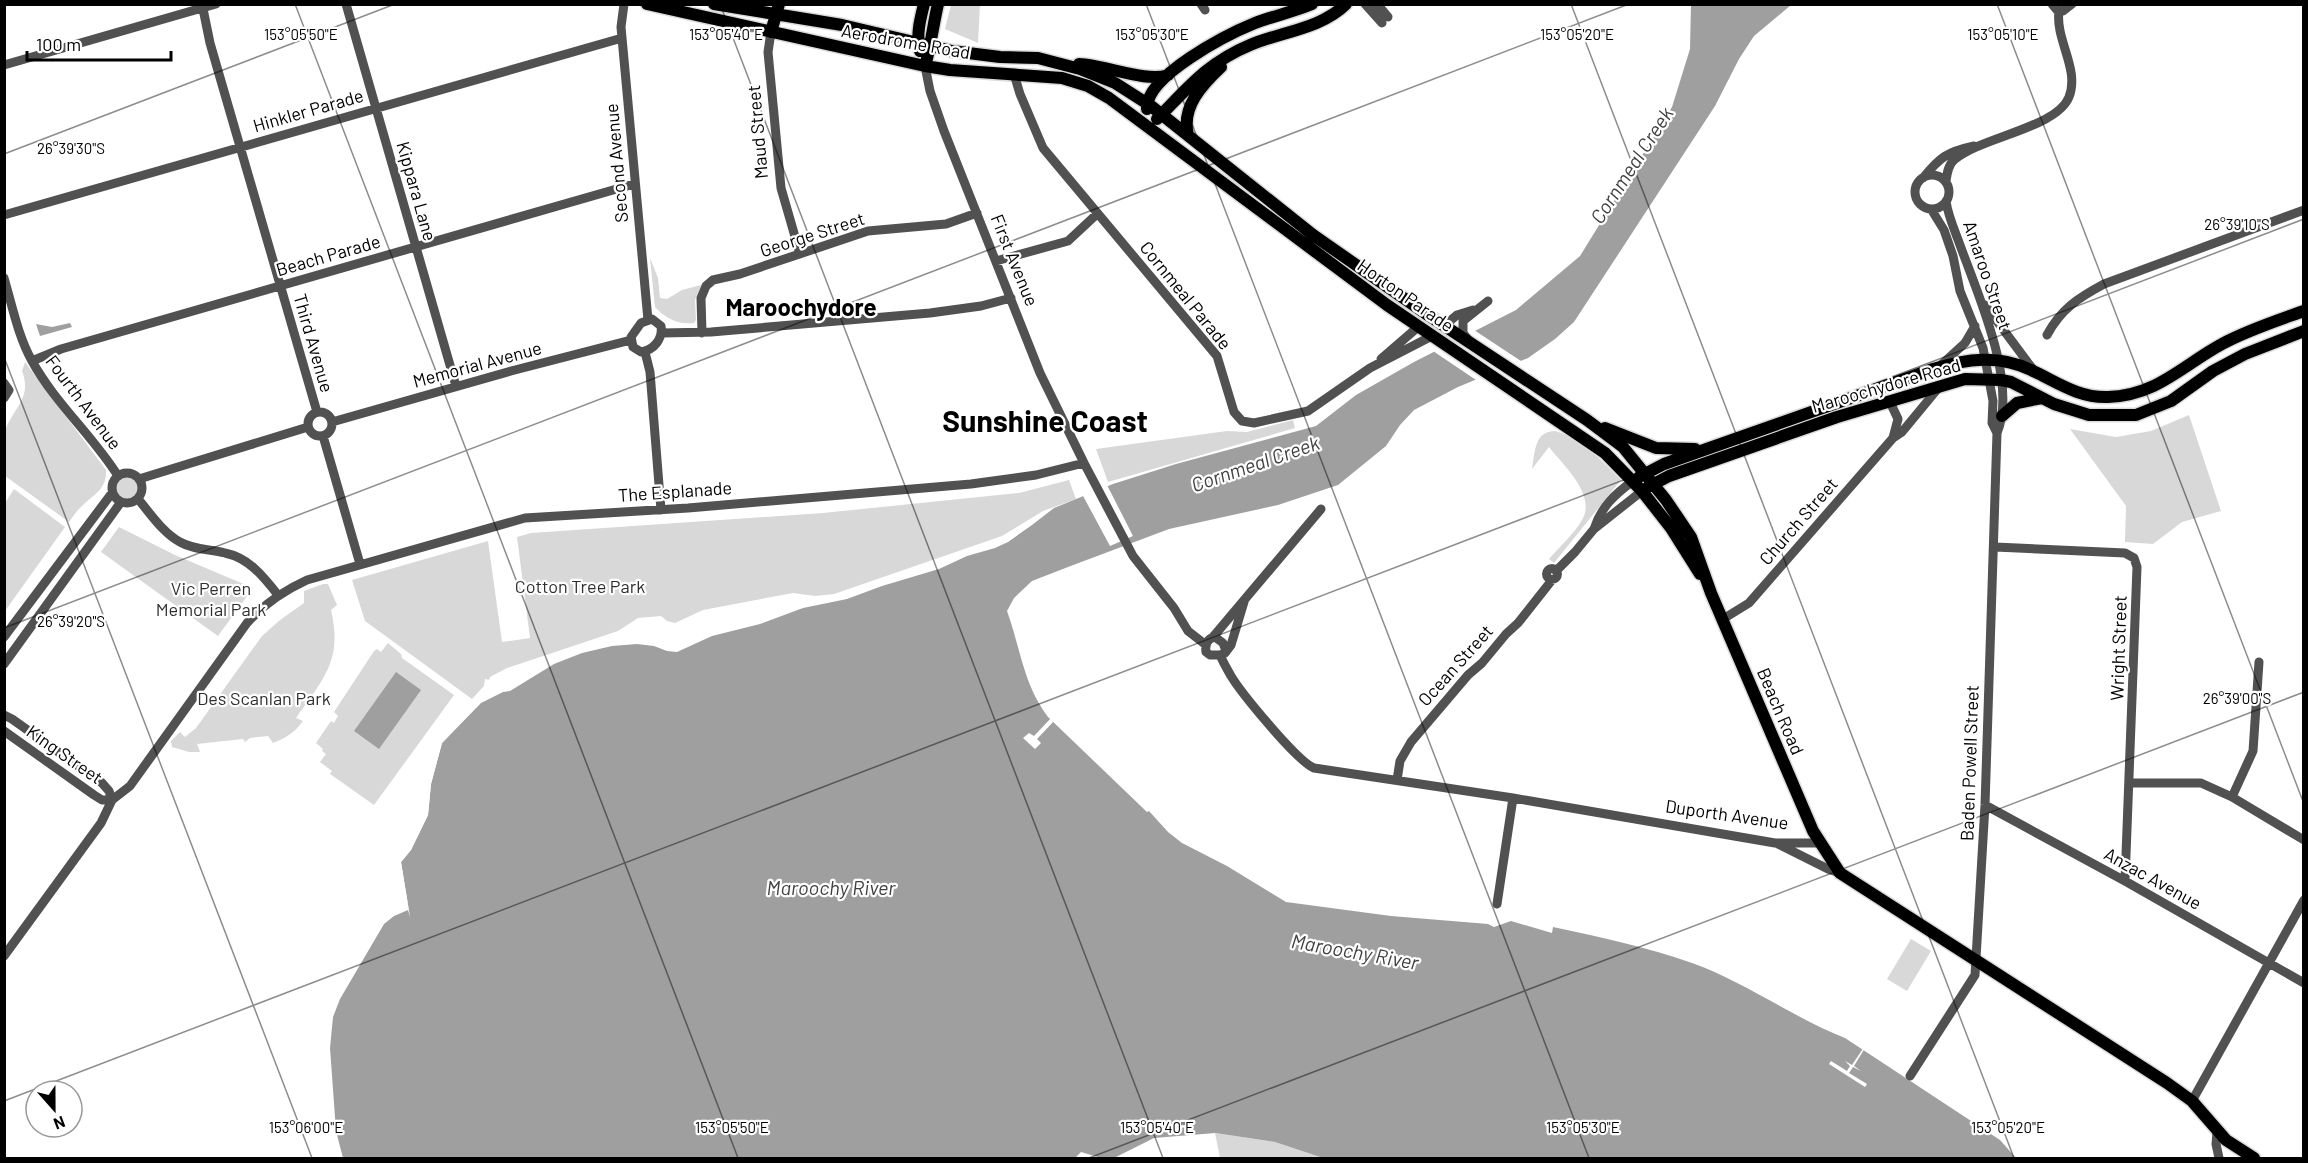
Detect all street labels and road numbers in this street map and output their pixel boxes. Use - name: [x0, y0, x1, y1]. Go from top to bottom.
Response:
- street label: Aerodrome Road: [840, 19, 972, 63]
- street label: Hinkler Parade: [250, 84, 366, 136]
- street label: Maud Street: [742, 84, 772, 180]
- street label: Second Avenue: [600, 103, 632, 223]
- street label: Kippara Lane: [392, 139, 442, 243]
- street label: George Street: [757, 207, 867, 261]
- street label: First Avenue: [987, 211, 1043, 309]
- street label: Amaroo Street: [1959, 218, 2017, 332]
- street label: Beach Parade: [273, 230, 383, 280]
- street label: Cornmeal Parade: [1136, 236, 1236, 354]
- street label: Horton Parade: [1354, 254, 1458, 336]
- street label: Third Avenue: [289, 291, 339, 395]
- street label: Memorial Avenue: [410, 336, 544, 392]
- street label: Fourth Avenue: [41, 350, 127, 454]
- street label: Maroochydore Road: [1809, 353, 1963, 417]
- street label: Church Street: [1754, 473, 1842, 569]
- street label: The Esplanade: [617, 476, 733, 506]
- street label: Wright Street: [2105, 595, 2131, 701]
- street label: Ocean Street: [1413, 620, 1497, 710]
- street label: Beach Road: [1753, 664, 1809, 758]
- street label: Baden Powell Street: [1955, 685, 1983, 841]
- street label: King Street: [23, 720, 107, 788]
- street label: Duporth Avenue: [1664, 794, 1790, 834]
- street label: Anzac Avenue: [2100, 842, 2206, 914]

